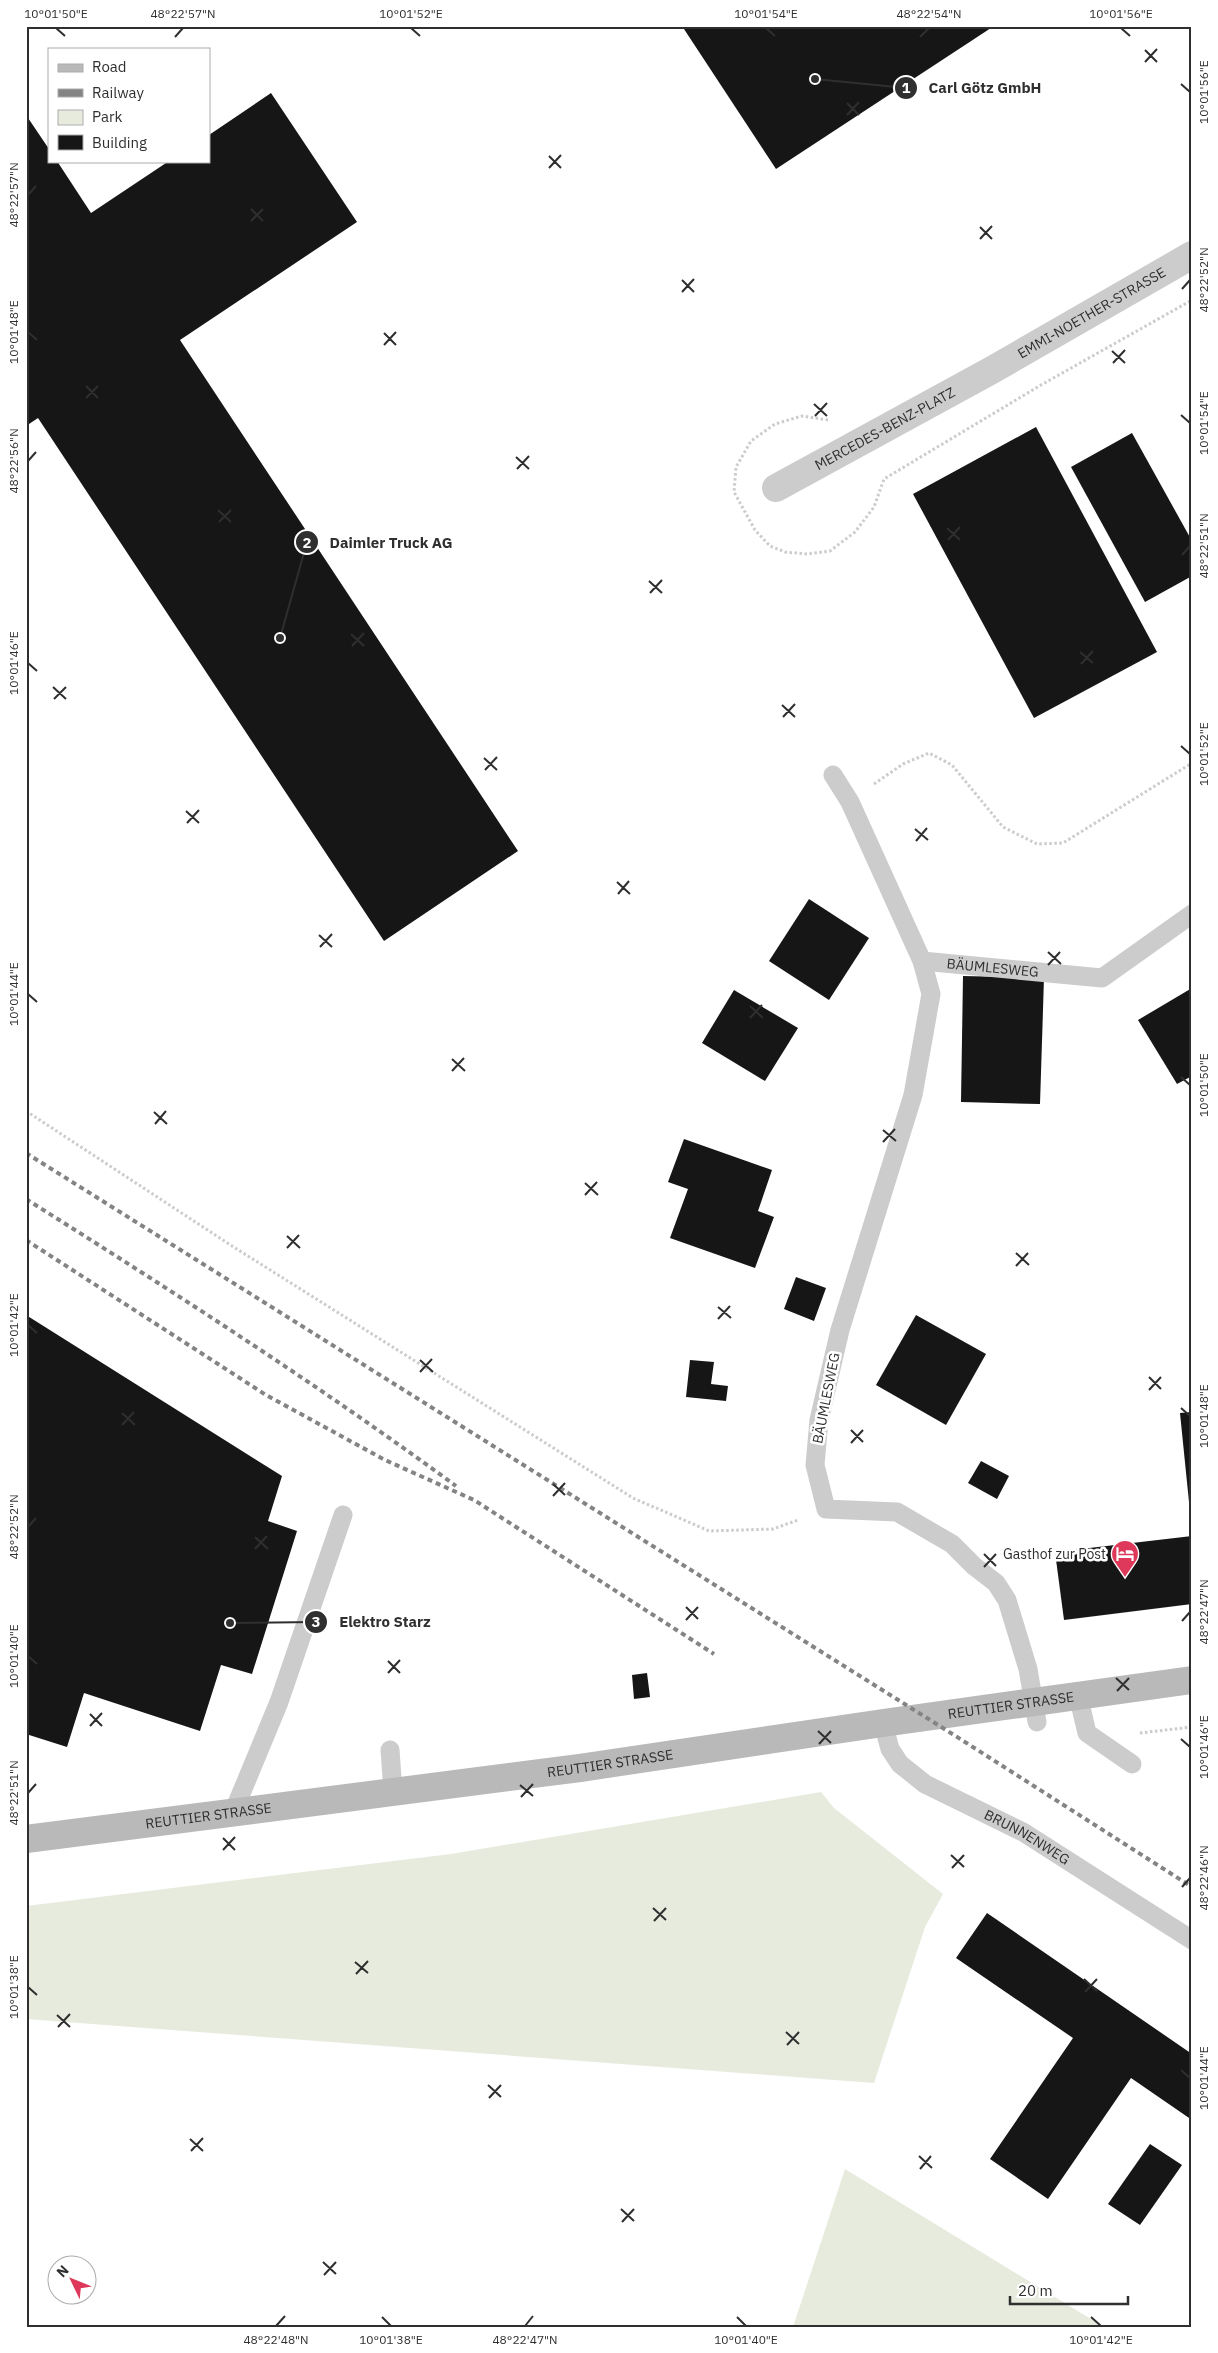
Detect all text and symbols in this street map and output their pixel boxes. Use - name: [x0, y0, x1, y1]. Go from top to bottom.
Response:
- text: 10°01'50"E: [24, 6, 88, 21]
- text: 48°22'57"N: [150, 6, 216, 21]
- text: 10°01'52"E: [379, 6, 443, 21]
- text: 10°01'54"E: [734, 6, 798, 21]
- text: 48°22'54"N: [896, 6, 962, 21]
- text: 10°01'56"E: [1089, 6, 1153, 21]
- legend: [48, 48, 210, 162]
- text: Road: [92, 57, 127, 76]
- text: 10°01'56"E: [1196, 60, 1211, 124]
- callout: Carl Götz GmbH: [894, 73, 1052, 103]
- text: 1: [901, 78, 911, 97]
- text: Carl Götz GmbH: [929, 78, 1041, 97]
- text: Railway: [92, 83, 145, 102]
- text: Park: [92, 107, 122, 126]
- text: Building: [92, 133, 147, 152]
- text: 48°22'57"N: [6, 162, 21, 228]
- text: 48°22'52"N: [1196, 247, 1211, 313]
- street label: EMMI-NOETHER-STRASSE: [1014, 263, 1169, 362]
- text: 10°01'48"E: [6, 300, 21, 364]
- street label: MERCEDES-BENZ-PLATZ: [812, 383, 958, 474]
- text: 10°01'54"E: [1196, 391, 1211, 455]
- text: 48°22'56"N: [6, 428, 21, 494]
- text: 48°22'51"N: [1196, 513, 1211, 579]
- callout: Daimler Truck AG: [295, 527, 463, 557]
- text: 2: [302, 533, 312, 552]
- text: Daimler Truck AG: [330, 533, 452, 552]
- text: 10°01'46"E: [6, 631, 21, 695]
- text: 10°01'52"E: [1196, 722, 1211, 786]
- street label: BÄUMLESWEG: [946, 954, 1040, 981]
- text: 10°01'44"E: [6, 962, 21, 1026]
- text: 10°01'50"E: [1196, 1053, 1211, 1117]
- text: 10°01'42"E: [6, 1293, 21, 1357]
- street label: BÄUMLESWEG: [808, 1351, 844, 1445]
- text: 10°01'48"E: [1196, 1384, 1211, 1448]
- text: 48°22'52"N: [6, 1494, 21, 1560]
- hotel icon: Gasthof zur Post: [1110, 1539, 1140, 1578]
- place label: Gasthof zur Post: [1003, 1545, 1106, 1563]
- text: 48°22'47"N: [1196, 1579, 1211, 1645]
- callout: Elektro Starz: [304, 1607, 440, 1637]
- text: 3: [311, 1612, 321, 1631]
- text: Elektro Starz: [339, 1612, 431, 1631]
- text: 10°01'40"E: [6, 1624, 21, 1688]
- street label: REUTTIER STRASSE: [947, 1688, 1075, 1723]
- text: 10°01'46"E: [1196, 1715, 1211, 1779]
- street label: REUTTIER STRASSE: [546, 1745, 674, 1781]
- text: 48°22'51"N: [6, 1760, 21, 1826]
- street label: REUTTIER STRASSE: [144, 1799, 273, 1833]
- street label: BRUNNENWEG: [981, 1805, 1073, 1869]
- text: 48°22'46"N: [1196, 1845, 1211, 1911]
- text: 10°01'38"E: [6, 1955, 21, 2019]
- text: 10°01'44"E: [1196, 2046, 1211, 2110]
- north arrow: [48, 2256, 98, 2306]
- text: N: [52, 2261, 73, 2281]
- scale bar: [1010, 2273, 1128, 2305]
- text: 20 m: [1018, 2281, 1053, 2300]
- text: 48°22'48"N: [243, 2332, 309, 2347]
- text: 10°01'38"E: [359, 2332, 423, 2347]
- text: 48°22'47"N: [492, 2332, 558, 2347]
- text: 10°01'40"E: [714, 2332, 778, 2347]
- text: 10°01'42"E: [1069, 2332, 1133, 2347]

